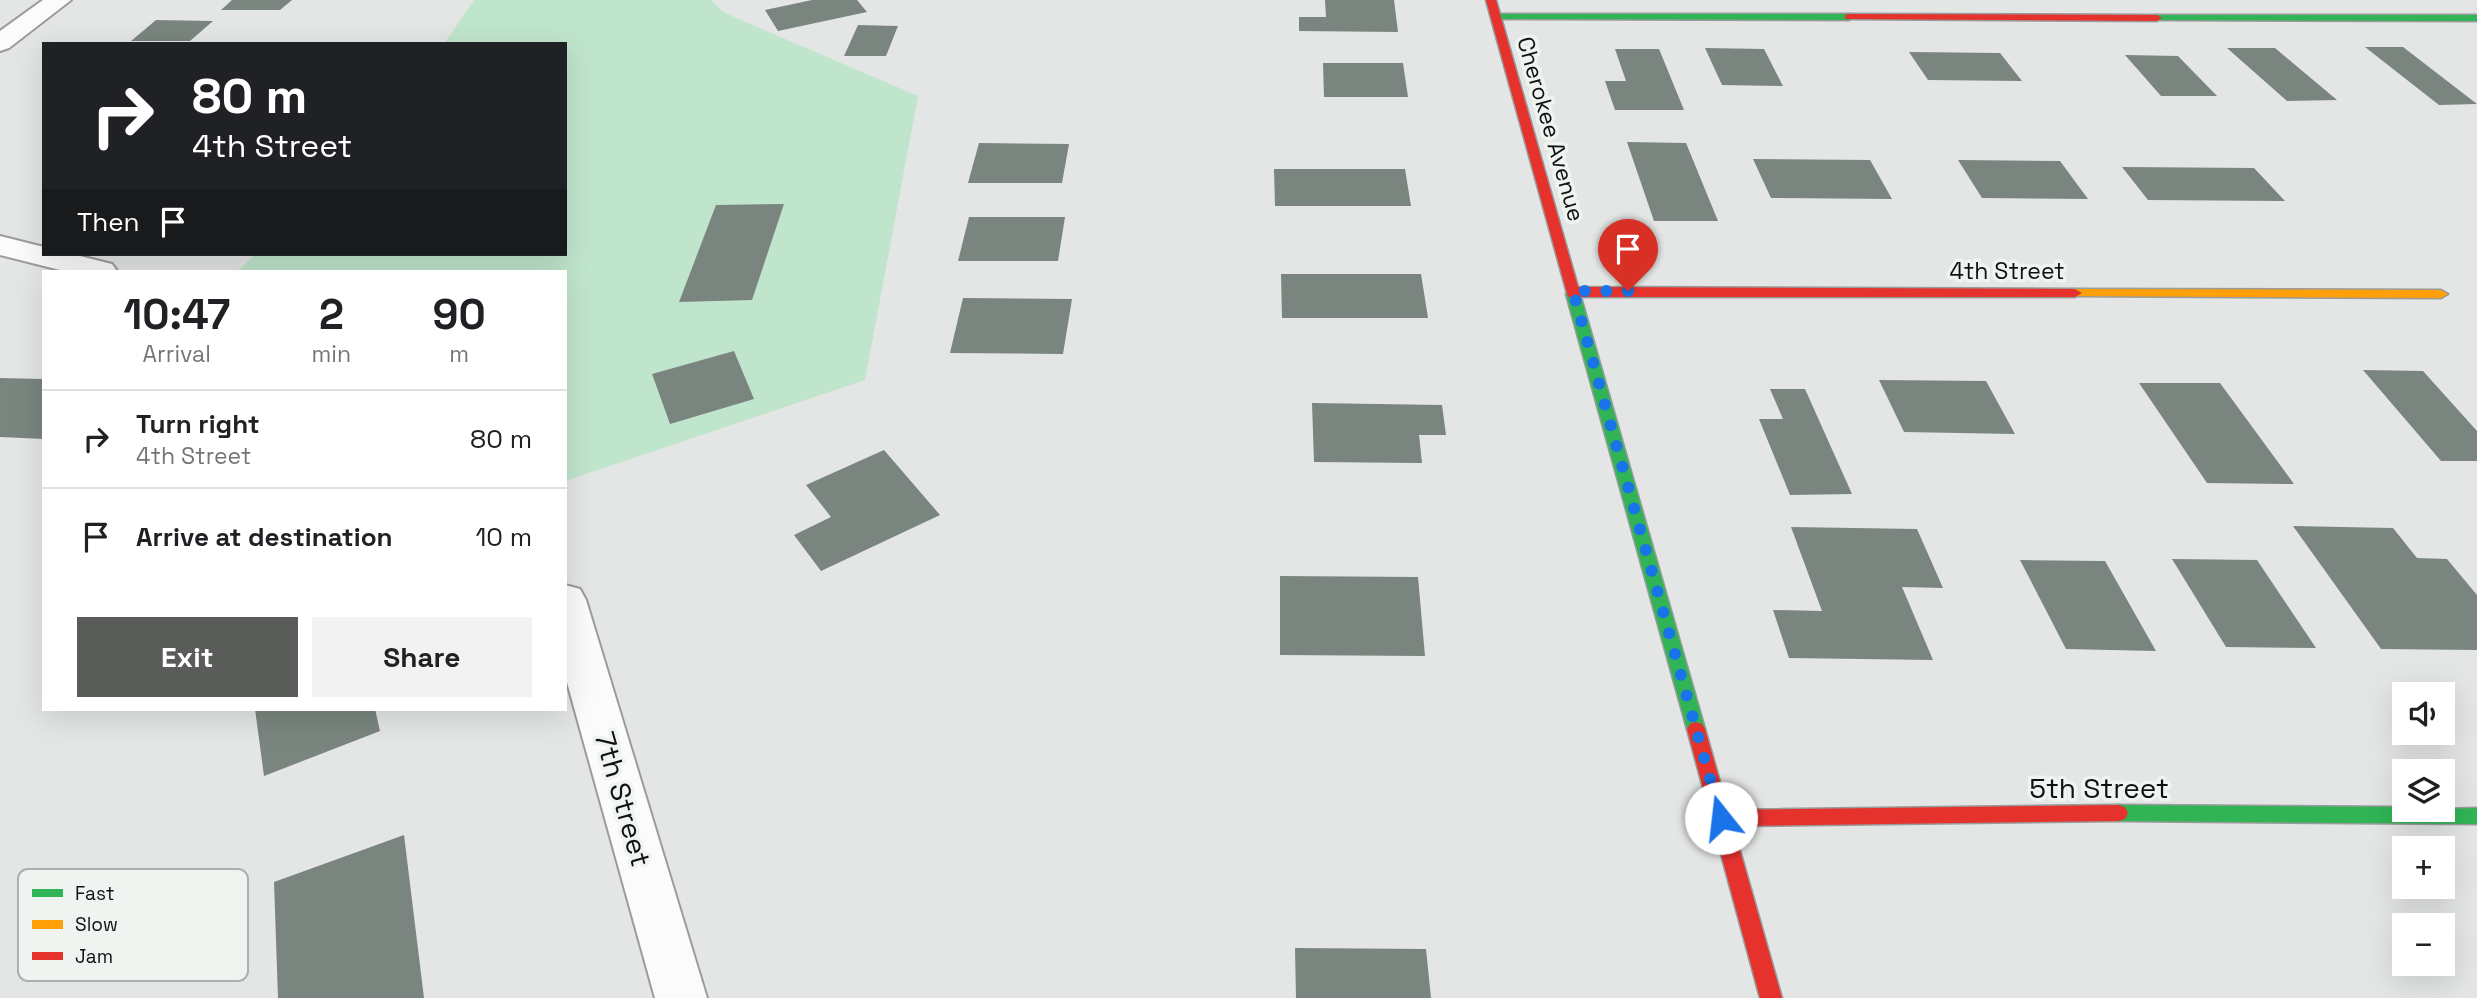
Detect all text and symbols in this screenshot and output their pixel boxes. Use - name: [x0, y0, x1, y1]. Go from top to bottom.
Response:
- street label: Cherokee Avenue: [1510, 33, 1592, 225]
- text: 80 m: [192, 65, 307, 127]
- icon: right: [77, 70, 168, 161]
- text: 4th Street: [192, 126, 352, 166]
- icon: arrive: [154, 203, 192, 241]
- text: Then: [77, 205, 140, 239]
- pin: [1598, 219, 1658, 291]
- icon: arrive: [1609, 230, 1647, 268]
- street label: 4th Street: [1949, 256, 2065, 286]
- text: 10:47: [123, 288, 230, 341]
- text: 2: [319, 288, 344, 341]
- text: 90: [432, 288, 486, 341]
- text: Arrival: [143, 339, 211, 369]
- text: min: [312, 339, 351, 369]
- text: m: [449, 339, 469, 369]
- text: Turn right: [136, 407, 260, 441]
- icon: right: [77, 420, 115, 458]
- text: 80 m: [470, 422, 532, 456]
- text: 4th Street: [136, 441, 251, 471]
- icon: arrive: [77, 518, 115, 556]
- text: Arrive at destination: [136, 520, 393, 554]
- text: 10 m: [475, 520, 532, 554]
- button: Exit: [77, 617, 298, 697]
- button: Share: [312, 617, 532, 697]
- map controls: [2392, 682, 2455, 976]
- button: sound: [2392, 682, 2455, 745]
- street label: 7th Street: [587, 727, 659, 871]
- button: layers: [2392, 759, 2455, 822]
- street label: 5th Street: [2029, 770, 2169, 806]
- position arrow: [1684, 781, 1758, 855]
- button: +: [2392, 836, 2455, 899]
- legend: [18, 869, 248, 981]
- text: Fast: [75, 881, 115, 906]
- text: Slow: [75, 912, 118, 937]
- button: −: [2392, 913, 2455, 976]
- text: Jam: [75, 944, 113, 969]

